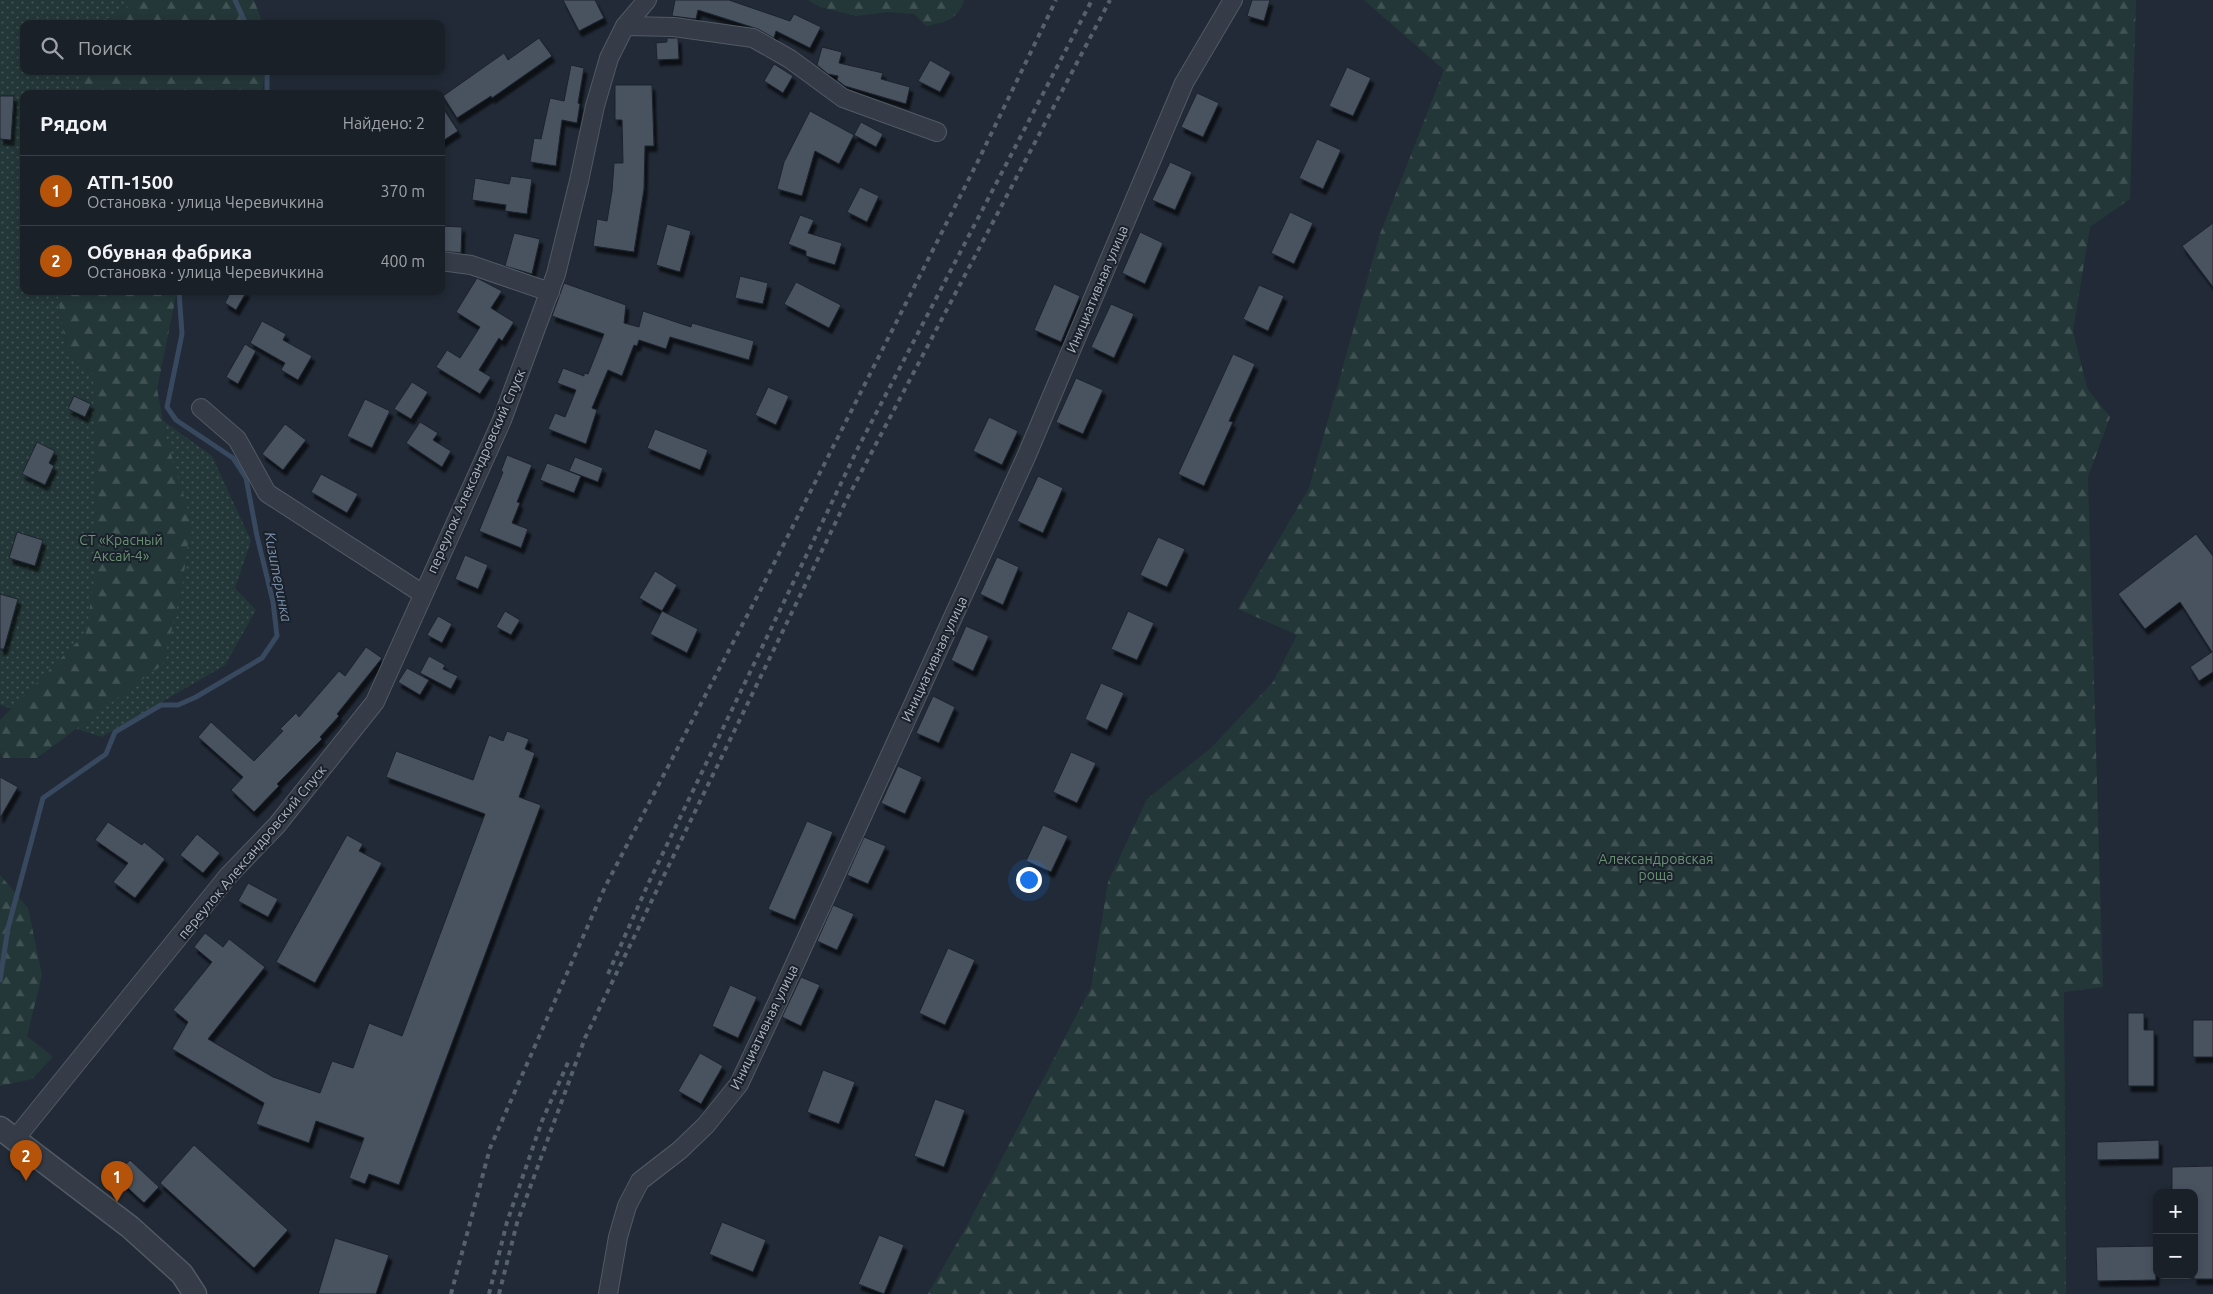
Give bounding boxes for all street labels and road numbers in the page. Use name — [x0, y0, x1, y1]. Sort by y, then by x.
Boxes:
street label: Инициативная улица — [1063, 223, 1131, 355]
street label: переулок Александровский Спуск — [424, 366, 528, 576]
street label: Инициативная улица — [898, 594, 970, 724]
street label: переулок Александровский Спуск — [174, 762, 330, 942]
street label: Инициативная улица — [727, 962, 801, 1092]

